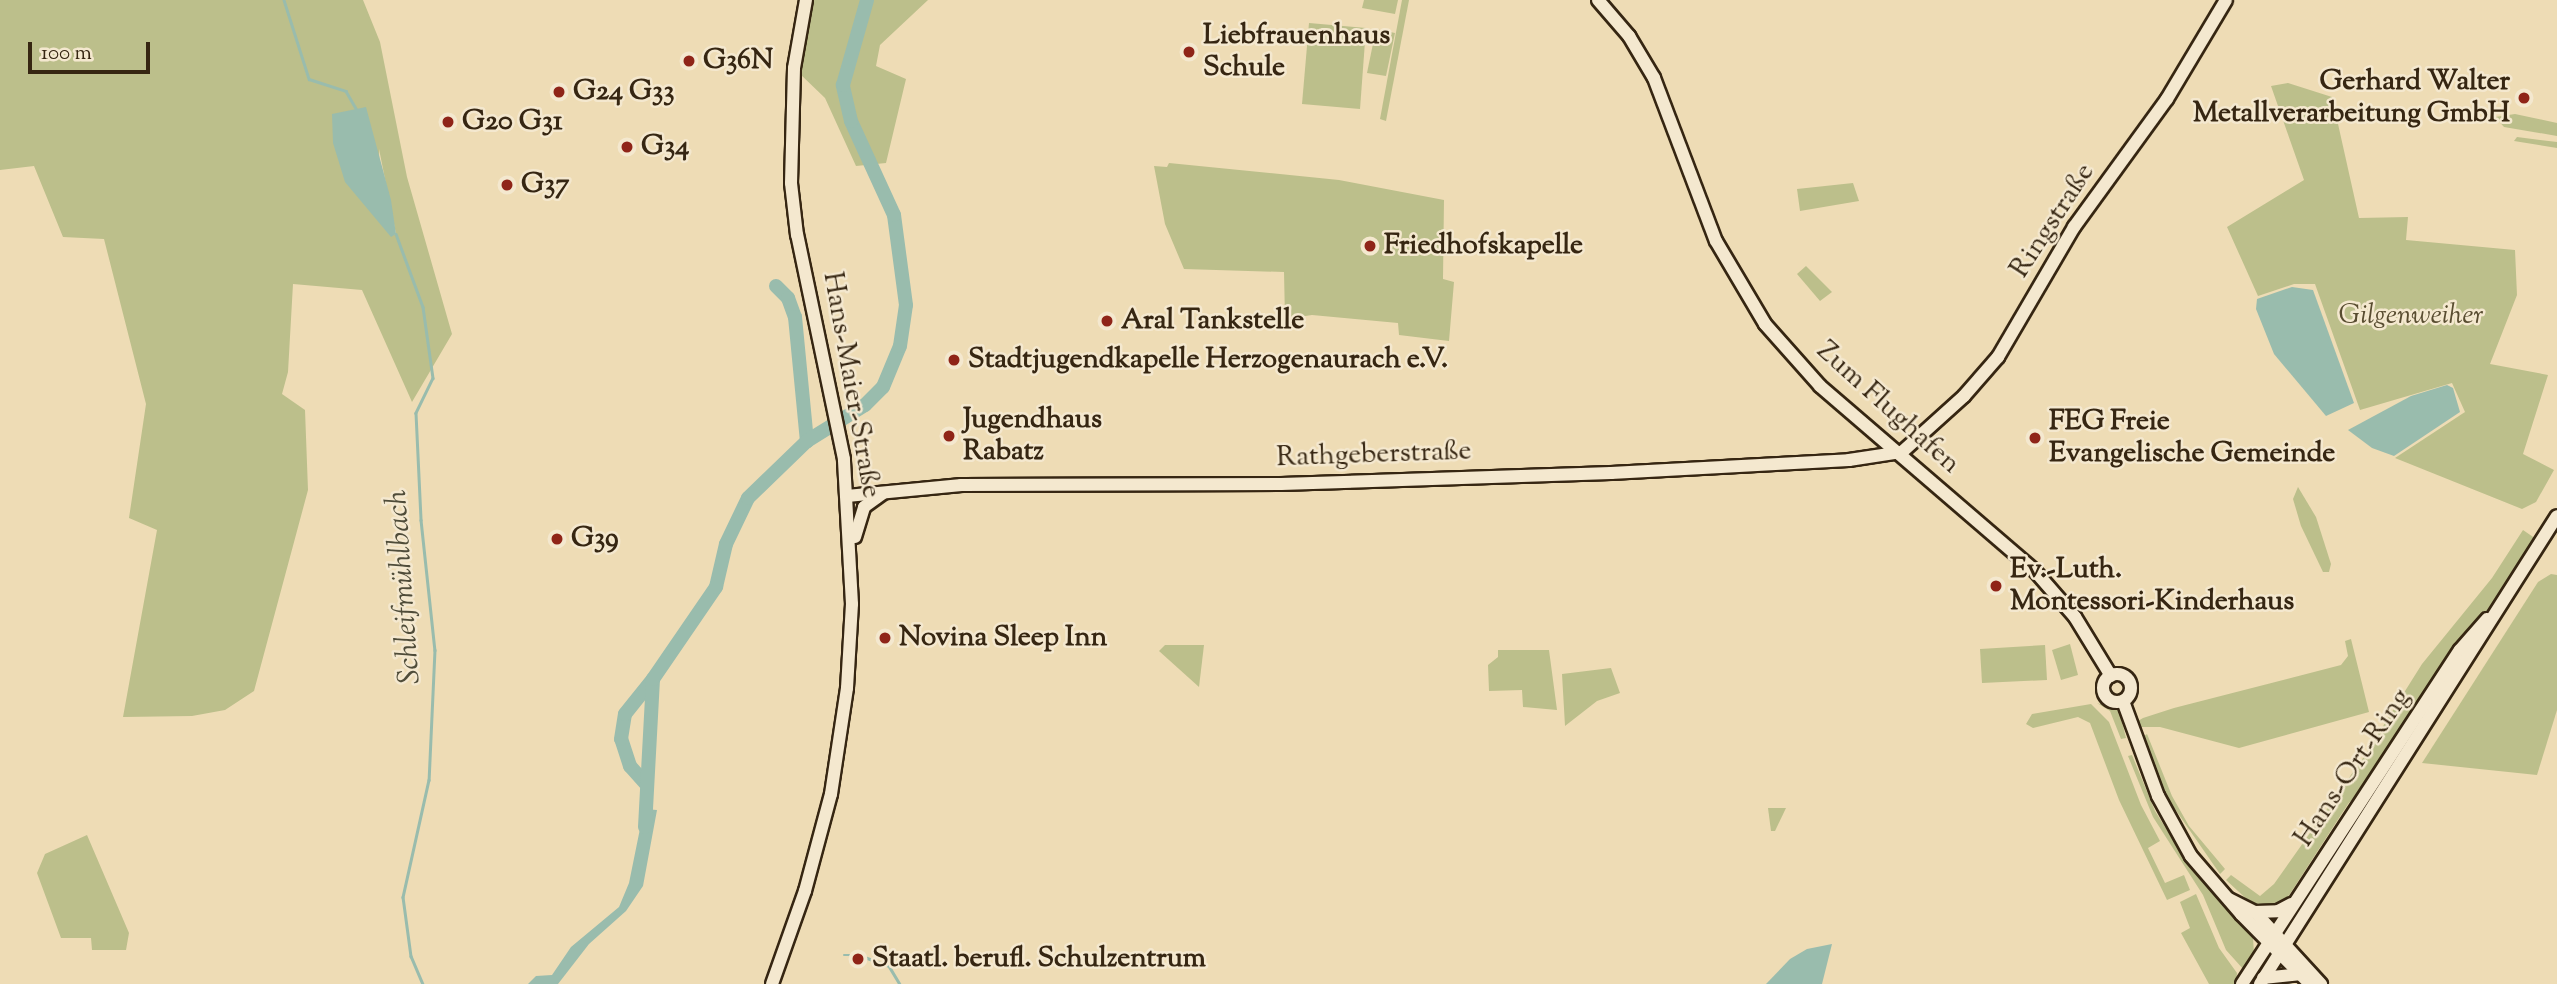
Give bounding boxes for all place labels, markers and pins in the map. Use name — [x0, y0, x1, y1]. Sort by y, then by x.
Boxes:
place label: Liebfrauenhaus Schule — [1203, 19, 1390, 85]
place label: G36N — [703, 44, 773, 78]
marker: Liebfrauenhaus Schule — [1181, 44, 1197, 60]
marker: G36N — [681, 53, 697, 69]
place label: Gerhard Walter Metallverarbeitung GmbH — [2193, 65, 2510, 131]
place label: G24 G33 — [573, 75, 675, 109]
marker: G24 G33 — [551, 84, 567, 100]
marker: Gerhard Walter Metallverarbeitung GmbH — [2516, 90, 2532, 106]
place label: G20 G31 — [462, 105, 563, 139]
marker: G20 G31 — [440, 114, 456, 130]
place label: G34 — [641, 130, 689, 164]
marker: G34 — [619, 139, 635, 155]
place label: G37 — [521, 168, 569, 202]
marker: G37 — [499, 177, 515, 193]
place label: Friedhofskapelle — [1384, 229, 1583, 263]
marker: Friedhofskapelle — [1362, 238, 1378, 254]
place label: Aral Tankstelle — [1121, 304, 1304, 338]
marker: Aral Tankstelle — [1099, 313, 1115, 329]
place label: Stadtjugendkapelle Herzogenaurach e.V. — [968, 343, 1448, 377]
marker: Stadtjugendkapelle Herzogenaurach e.V. — [946, 352, 962, 368]
place label: Jugendhaus Rabatz — [963, 403, 1102, 469]
place label: FEG Freie Evangelische Gemeinde — [2049, 405, 2335, 471]
marker: Jugendhaus Rabatz — [941, 428, 957, 444]
marker: FEG Freie Evangelische Gemeinde — [2027, 430, 2043, 446]
place label: G39 — [571, 522, 619, 556]
marker: G39 — [549, 531, 565, 547]
place label: Ev.-Luth. Montessori-Kinderhaus — [2010, 553, 2294, 619]
marker: Ev.-Luth. Montessori-Kinderhaus — [1988, 578, 2004, 594]
place label: Novina Sleep Inn — [899, 621, 1107, 655]
marker: Novina Sleep Inn — [877, 630, 893, 646]
place label: Staatl. berufl. Schulzentrum — [872, 942, 1206, 976]
marker: Staatl. berufl. Schulzentrum — [850, 951, 866, 967]

